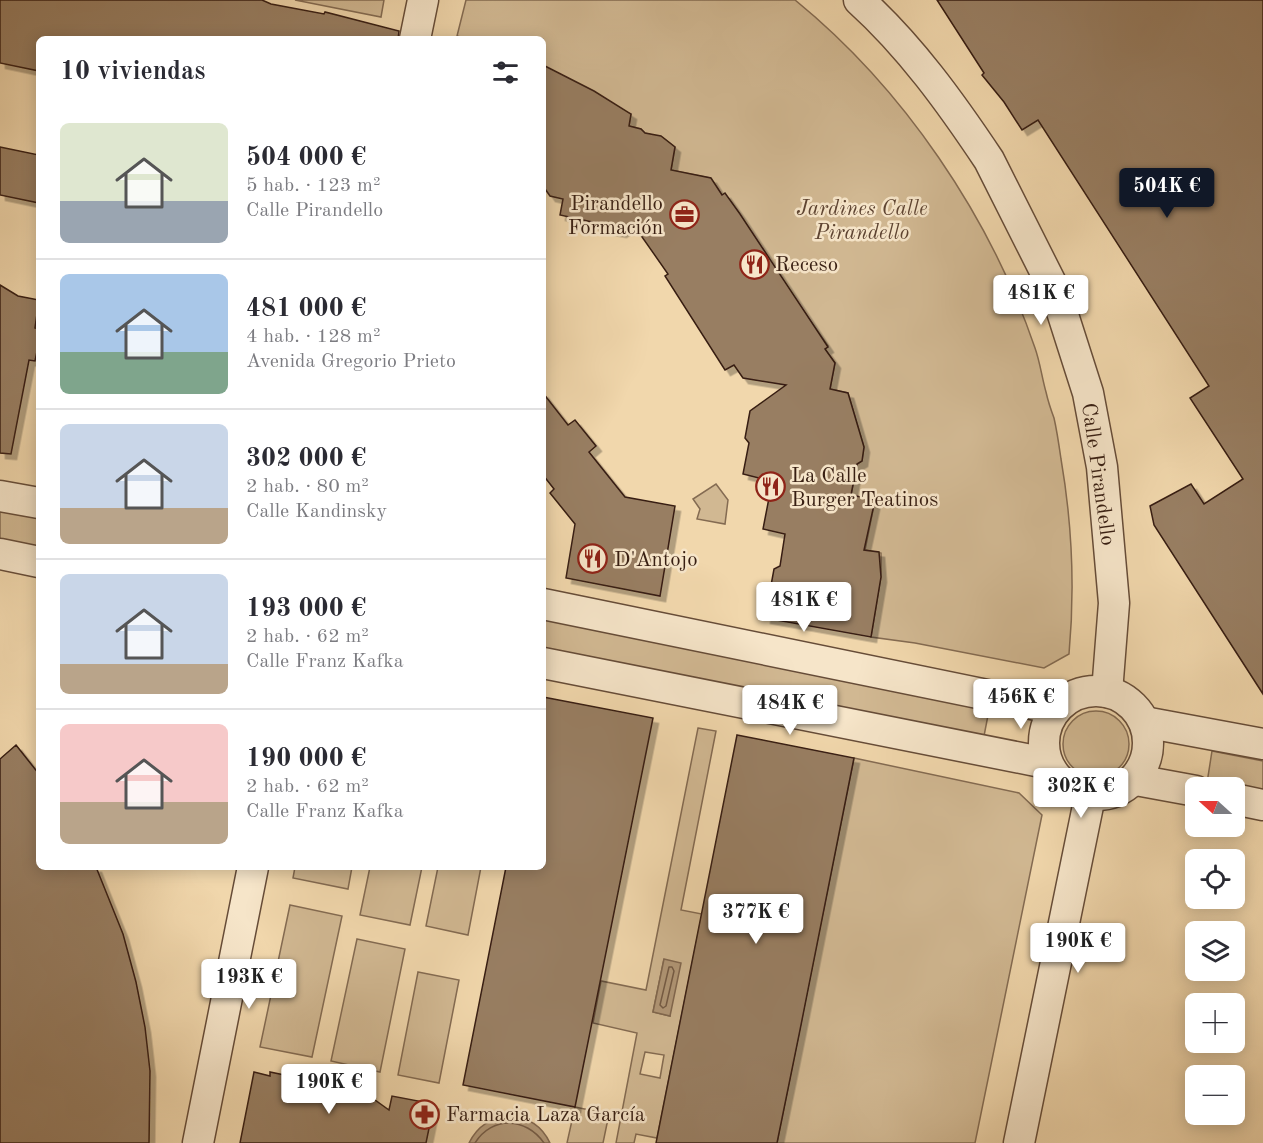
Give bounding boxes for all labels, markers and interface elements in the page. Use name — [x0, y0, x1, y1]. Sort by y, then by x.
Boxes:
icon: filters — [489, 56, 522, 89]
text: 10 viviendas — [60, 59, 206, 85]
text: 504 000 € — [246, 145, 366, 171]
icon: home — [108, 147, 180, 219]
pin: 504K € — [1118, 168, 1216, 219]
text: 5 hab. · 123 m² — [246, 176, 380, 196]
text: 504K € — [1133, 177, 1201, 197]
place label: Pirandello Formación — [568, 194, 663, 239]
office icon: Pirandello Formación — [668, 199, 700, 231]
park label: Jardines Calle Pirandello — [796, 199, 928, 244]
text: Calle Pirandello — [246, 201, 383, 221]
restaurant icon: Receso — [738, 248, 770, 280]
place label: Receso — [775, 255, 838, 276]
pin: 481K € — [992, 275, 1090, 326]
text: 481K € — [1007, 284, 1075, 304]
text: 481 000 € — [246, 296, 366, 322]
icon: home — [108, 298, 180, 370]
text: 4 hab. · 128 m² — [246, 327, 380, 347]
text: Avenida Gregorio Prieto — [246, 352, 456, 372]
street label: Calle Pirandello — [1077, 401, 1118, 547]
text: 302 000 € — [246, 446, 366, 472]
icon: home — [108, 448, 180, 520]
place label: La Calle Burger Teatinos — [791, 466, 938, 511]
restaurant icon: La Calle Burger Teatinos — [754, 471, 786, 503]
text: 2 hab. · 80 m² — [246, 477, 369, 497]
text: Calle Kandinsky — [246, 502, 387, 522]
restaurant icon: D'Antojo — [577, 543, 609, 575]
place label: D'Antojo — [614, 550, 698, 571]
pin: 481K € — [755, 582, 853, 633]
text: 481K € — [770, 591, 838, 611]
text: 193 000 € — [246, 596, 366, 622]
icon: home — [108, 598, 180, 670]
text: 2 hab. · 62 m² — [246, 627, 369, 647]
text: Calle Franz Kafka — [246, 652, 404, 672]
pin: 456K € — [972, 679, 1070, 730]
pin: 484K € — [741, 685, 839, 736]
text: 456K € — [987, 688, 1055, 708]
text: 484K € — [756, 694, 824, 714]
text: 190 000 € — [246, 746, 366, 772]
icon: home — [108, 748, 180, 820]
pin: 302K € — [1032, 768, 1130, 819]
text: 2 hab. · 62 m² — [246, 777, 369, 797]
text: 302K € — [1047, 777, 1115, 797]
north arrow — [1185, 777, 1245, 837]
map controls — [1185, 777, 1245, 1125]
text: Calle Franz Kafka — [246, 802, 404, 822]
button: locate — [1185, 849, 1245, 909]
pin: 377K € — [707, 894, 805, 945]
text: 377K € — [722, 903, 790, 923]
button: layers — [1185, 921, 1245, 981]
pin: 190K € — [1029, 923, 1127, 974]
text: 190K € — [1044, 932, 1112, 952]
pin: 193K € — [200, 959, 298, 1010]
text: 193K € — [215, 968, 283, 988]
button: + — [1185, 993, 1245, 1053]
pin: 190K € — [280, 1064, 378, 1115]
button: − — [1185, 1065, 1245, 1125]
text: 190K € — [295, 1073, 363, 1093]
pharmacy icon: Farmacia Laza García — [409, 1098, 441, 1130]
place label: Farmacia Laza García — [446, 1105, 645, 1126]

